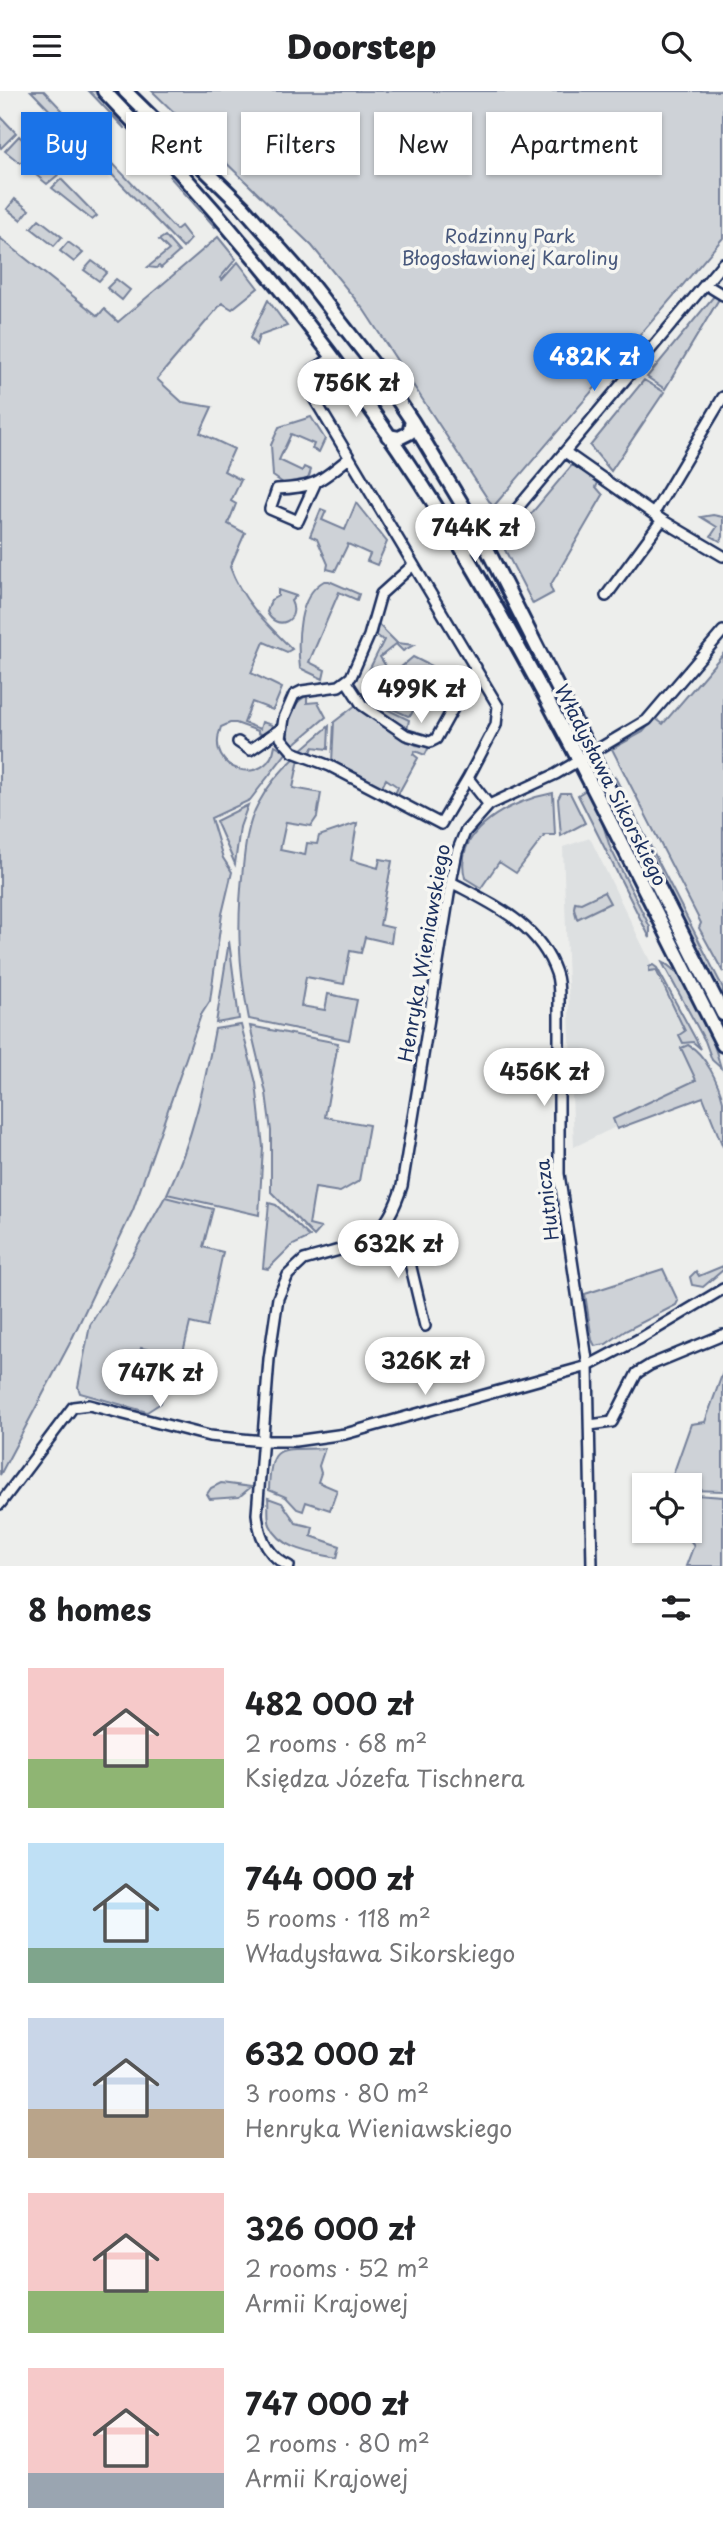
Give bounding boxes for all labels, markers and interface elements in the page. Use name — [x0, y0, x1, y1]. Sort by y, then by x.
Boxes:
text: Doorstep — [287, 22, 436, 70]
icon: menu — [28, 27, 66, 65]
icon: search — [657, 27, 695, 65]
chip: Buy — [21, 112, 112, 175]
chip: Rent — [126, 112, 227, 175]
chip: Filters — [241, 112, 360, 175]
chip: New — [374, 112, 472, 175]
chip: Apartment — [486, 112, 662, 175]
park label: Rodzinny Park Błogosławionej Karoliny — [401, 221, 619, 271]
pin: 482K zł — [529, 334, 659, 393]
text: 482K zł — [549, 338, 639, 373]
pin: 756K zł — [291, 359, 421, 419]
text: 756K zł — [313, 364, 399, 399]
pin: 744K zł — [410, 505, 540, 564]
text: 744K zł — [431, 509, 519, 544]
pin: 499K zł — [356, 665, 486, 725]
text: 499K zł — [377, 670, 465, 705]
street label: Władysława Sikorskiego — [549, 679, 675, 890]
street label: Henryka Wieniawskiego — [390, 842, 456, 1064]
pin: 456K zł — [479, 1049, 609, 1108]
text: 456K zł — [500, 1053, 588, 1088]
street label: Hutnicza — [527, 1158, 565, 1242]
pin: 632K zł — [333, 1221, 463, 1280]
text: 632K zł — [354, 1225, 442, 1260]
pin: 326K zł — [360, 1337, 490, 1397]
text: 326K zł — [381, 1342, 469, 1377]
pin: 747K zł — [95, 1349, 225, 1409]
text: 747K zł — [118, 1354, 202, 1389]
map controls — [632, 1473, 702, 1543]
button: locate — [632, 1473, 702, 1543]
text: 8 homes — [28, 1586, 151, 1631]
icon: filters — [657, 1589, 695, 1627]
text: 482 000 zł — [245, 1680, 413, 1725]
icon: home — [84, 1696, 168, 1780]
text: 2 rooms · 68 m² — [245, 1725, 427, 1760]
text: Księdza Józefa Tischnera — [245, 1760, 525, 1795]
text: 744 000 zł — [245, 1855, 412, 1900]
icon: home — [84, 1871, 168, 1955]
text: 5 rooms · 118 m² — [245, 1900, 431, 1935]
text: Władysława Sikorskiego — [245, 1935, 515, 1970]
text: 632 000 zł — [245, 2030, 414, 2075]
icon: home — [84, 2046, 168, 2130]
text: 3 rooms · 80 m² — [245, 2075, 429, 2110]
text: Henryka Wieniawskiego — [245, 2110, 512, 2145]
text: 326 000 zł — [245, 2205, 414, 2250]
icon: home — [84, 2221, 168, 2305]
text: 2 rooms · 52 m² — [245, 2250, 429, 2285]
text: Armii Krajowej — [245, 2285, 408, 2320]
text: 747 000 zł — [245, 2380, 407, 2425]
icon: home — [84, 2396, 168, 2480]
text: 2 rooms · 80 m² — [245, 2425, 430, 2460]
text: Armii Krajowej — [245, 2460, 408, 2495]

